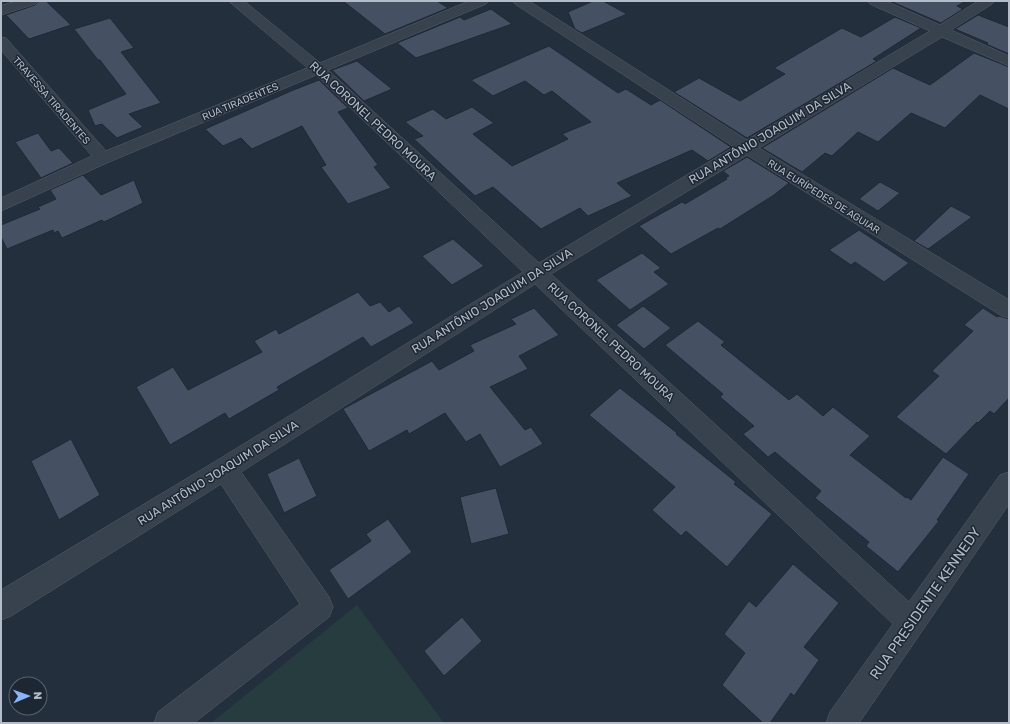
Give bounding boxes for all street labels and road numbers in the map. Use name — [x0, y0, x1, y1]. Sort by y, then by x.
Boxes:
street label: TRAVESSA TIRADENTES — [10, 55, 92, 147]
street label: RUA CORONEL PEDRO MOURA — [307, 59, 439, 183]
street label: RUA ANTÔNIO JOAQUIM DA SILVA — [686, 79, 854, 187]
street label: RUA TIRADENTES — [200, 80, 280, 123]
street label: RUA EURÍPEDES DE AGUIAR — [765, 157, 882, 237]
street label: RUA ANTÔNIO JOAQUIM DA SILVA — [409, 246, 575, 356]
street label: RUA CORONEL PEDRO MOURA — [545, 280, 677, 404]
street label: RUA ANTÔNIO JOAQUIM DA SILVA — [135, 418, 301, 528]
street label: RUA PRESIDENTE KENNEDY — [866, 524, 984, 682]

